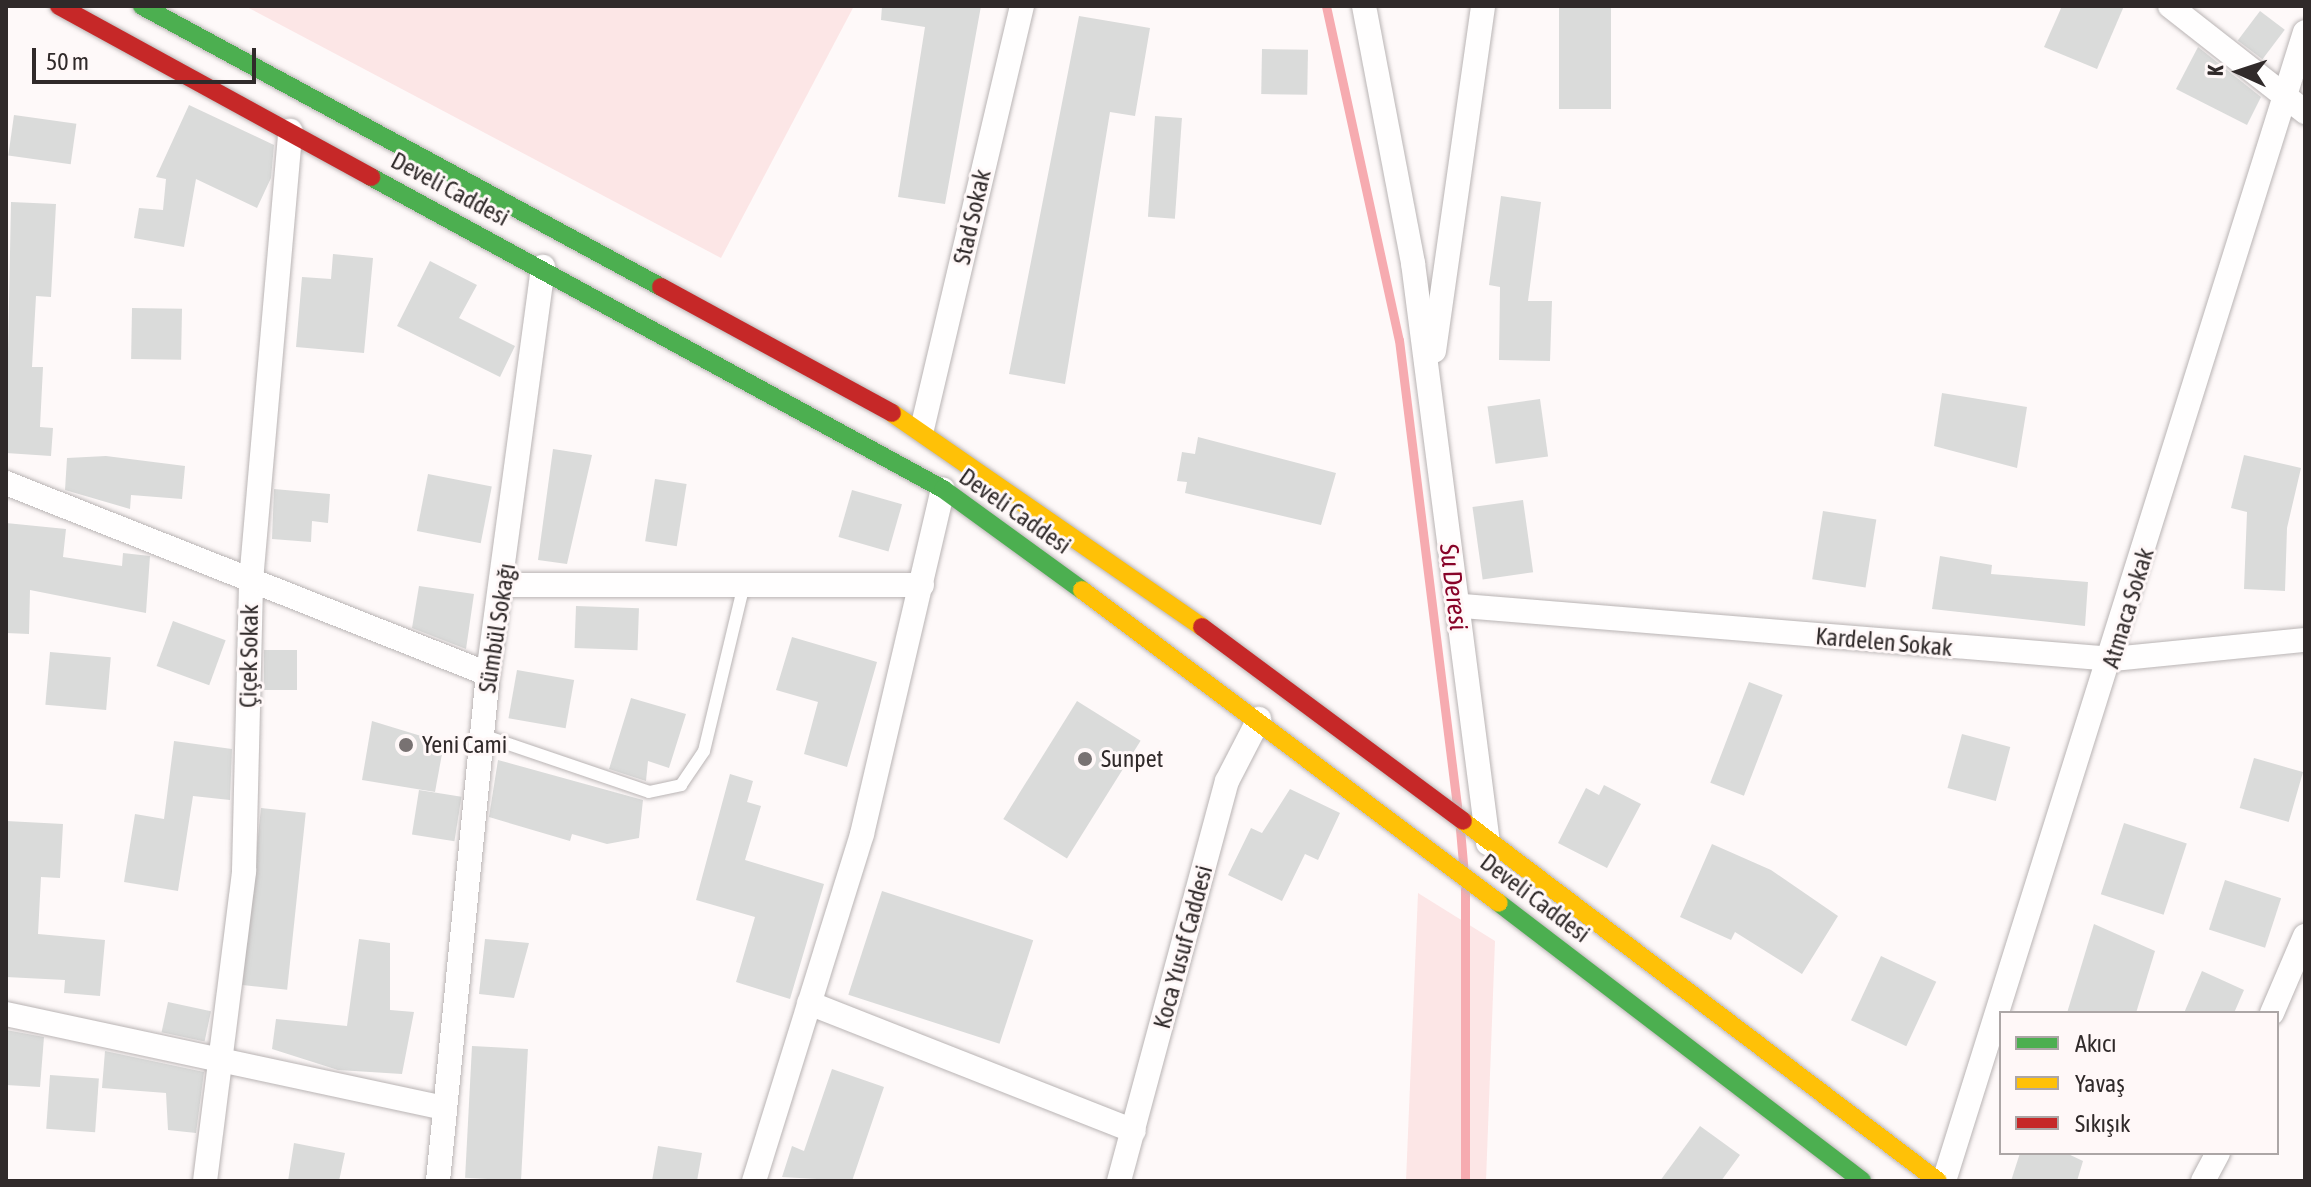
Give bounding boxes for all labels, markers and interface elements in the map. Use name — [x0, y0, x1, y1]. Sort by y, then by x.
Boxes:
scale bar — [36, 32, 260, 82]
north arrow — [2199, 32, 2279, 112]
text: 50 m — [46, 48, 89, 75]
text: K — [2202, 65, 2228, 77]
street label: Develi Caddesi — [386, 146, 514, 232]
street label: Stad Sokak — [947, 167, 997, 267]
street label: Develi Caddesi — [954, 462, 1076, 560]
water label: Su Deresi — [1432, 542, 1474, 632]
street label: Atmaca Sokak — [2096, 544, 2160, 672]
street label: Sümbül Sokağı — [473, 561, 521, 695]
street label: Çiçek Sokak — [234, 604, 264, 708]
street label: Kardelen Sokak — [1814, 622, 1954, 662]
place label: Yeni Cami — [422, 731, 507, 759]
marker: Yeni Cami — [397, 736, 415, 754]
place label: Sunpet — [1101, 745, 1163, 773]
marker: Sunpet — [1076, 750, 1094, 768]
street label: Develi Caddesi — [1475, 848, 1595, 948]
street label: Koca Yusuf Caddesi — [1147, 862, 1219, 1032]
legend — [1999, 1011, 2279, 1155]
text: Akıcı — [2075, 1030, 2117, 1057]
text: Yavaş — [2075, 1070, 2125, 1097]
text: Sıkışık — [2075, 1110, 2131, 1137]

